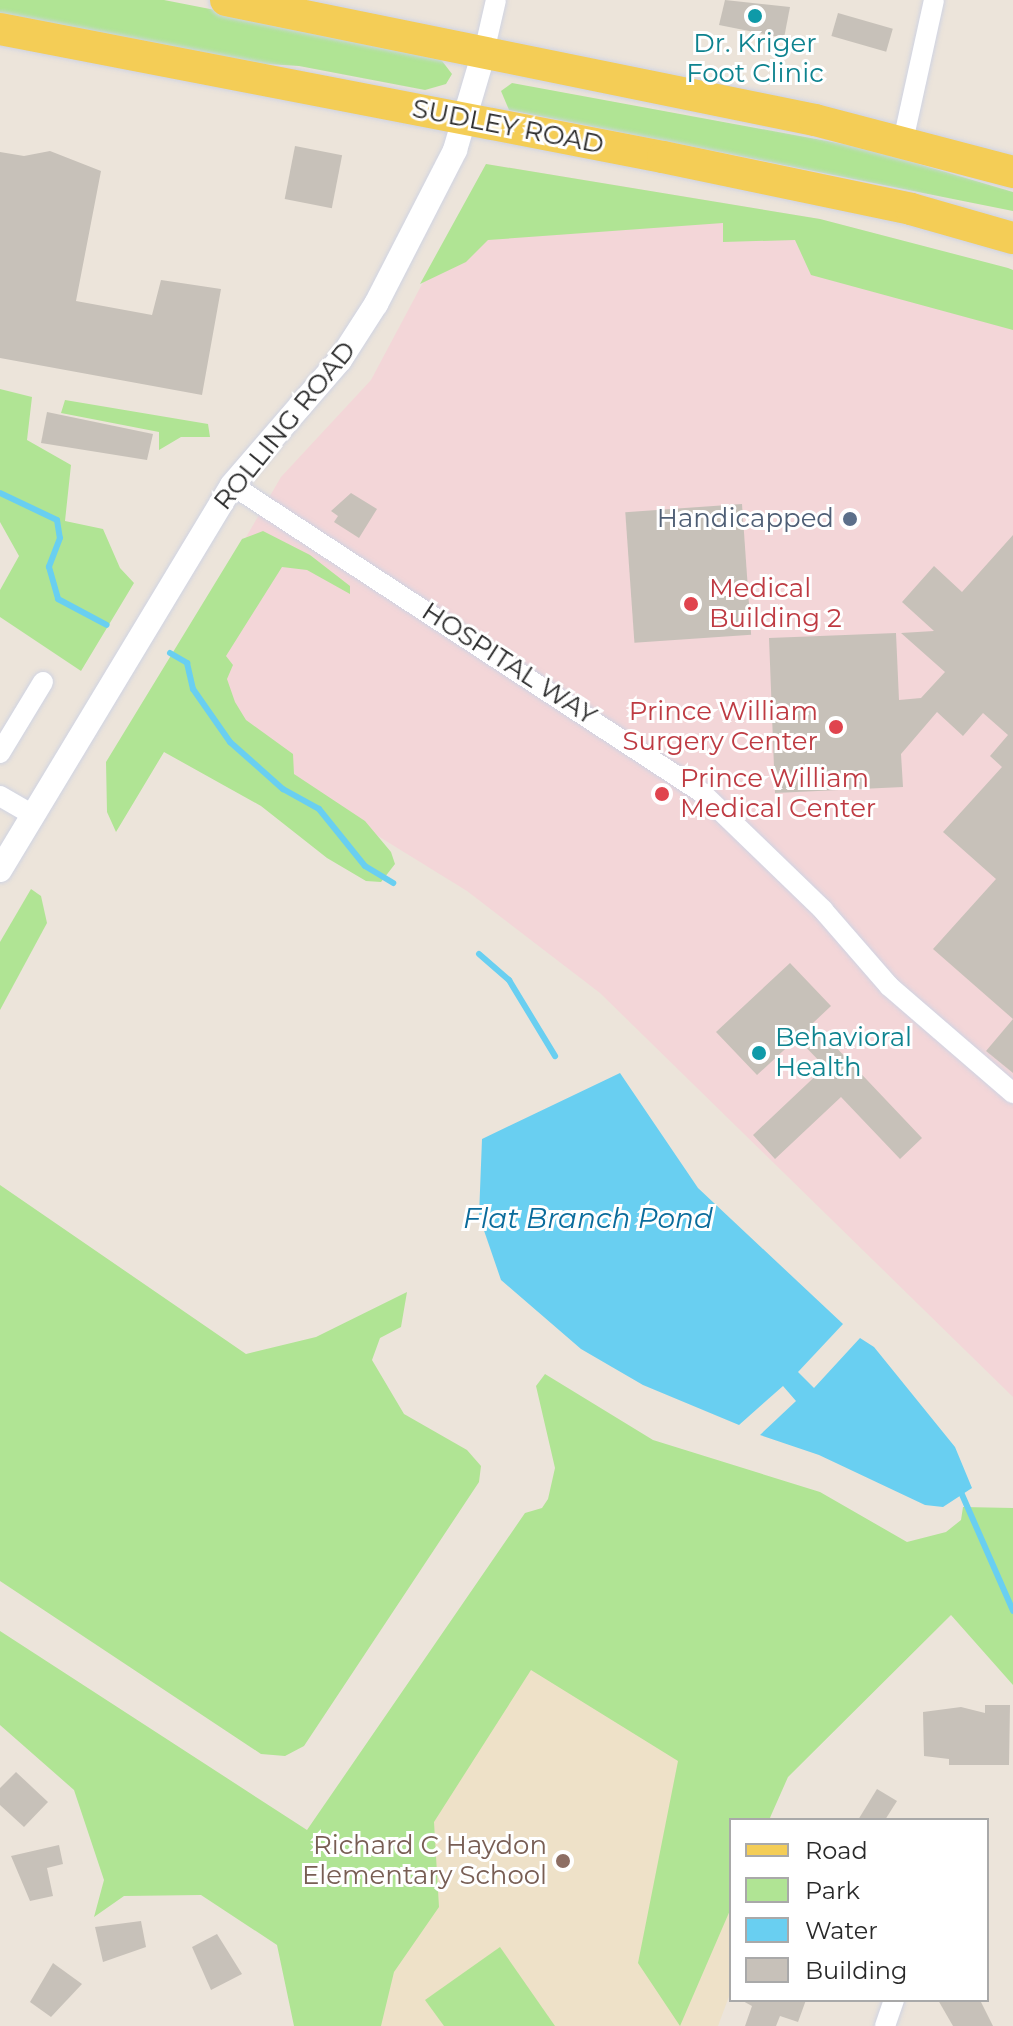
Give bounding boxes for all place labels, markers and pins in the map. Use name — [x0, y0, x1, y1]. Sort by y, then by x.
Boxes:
marker: Dr. Kriger Foot Clinic — [746, 7, 764, 25]
place label: Dr. Kriger Foot Clinic — [686, 28, 824, 90]
place label: Handicapped — [657, 503, 834, 535]
marker: Handicapped — [841, 510, 859, 528]
place label: Medical Building 2 — [709, 573, 842, 634]
marker: Medical Building 2 — [680, 593, 702, 615]
place label: Prince William Surgery Center — [622, 696, 818, 758]
marker: Prince William Surgery Center — [825, 716, 847, 738]
place label: Prince William Medical Center — [680, 763, 876, 824]
marker: Prince William Medical Center — [651, 783, 673, 805]
place label: Behavioral Health — [775, 1022, 912, 1084]
marker: Behavioral Health — [750, 1044, 768, 1062]
place label: Richard C Haydon Elementary School — [302, 1830, 547, 1892]
marker: Richard C Haydon Elementary School — [554, 1852, 572, 1870]

